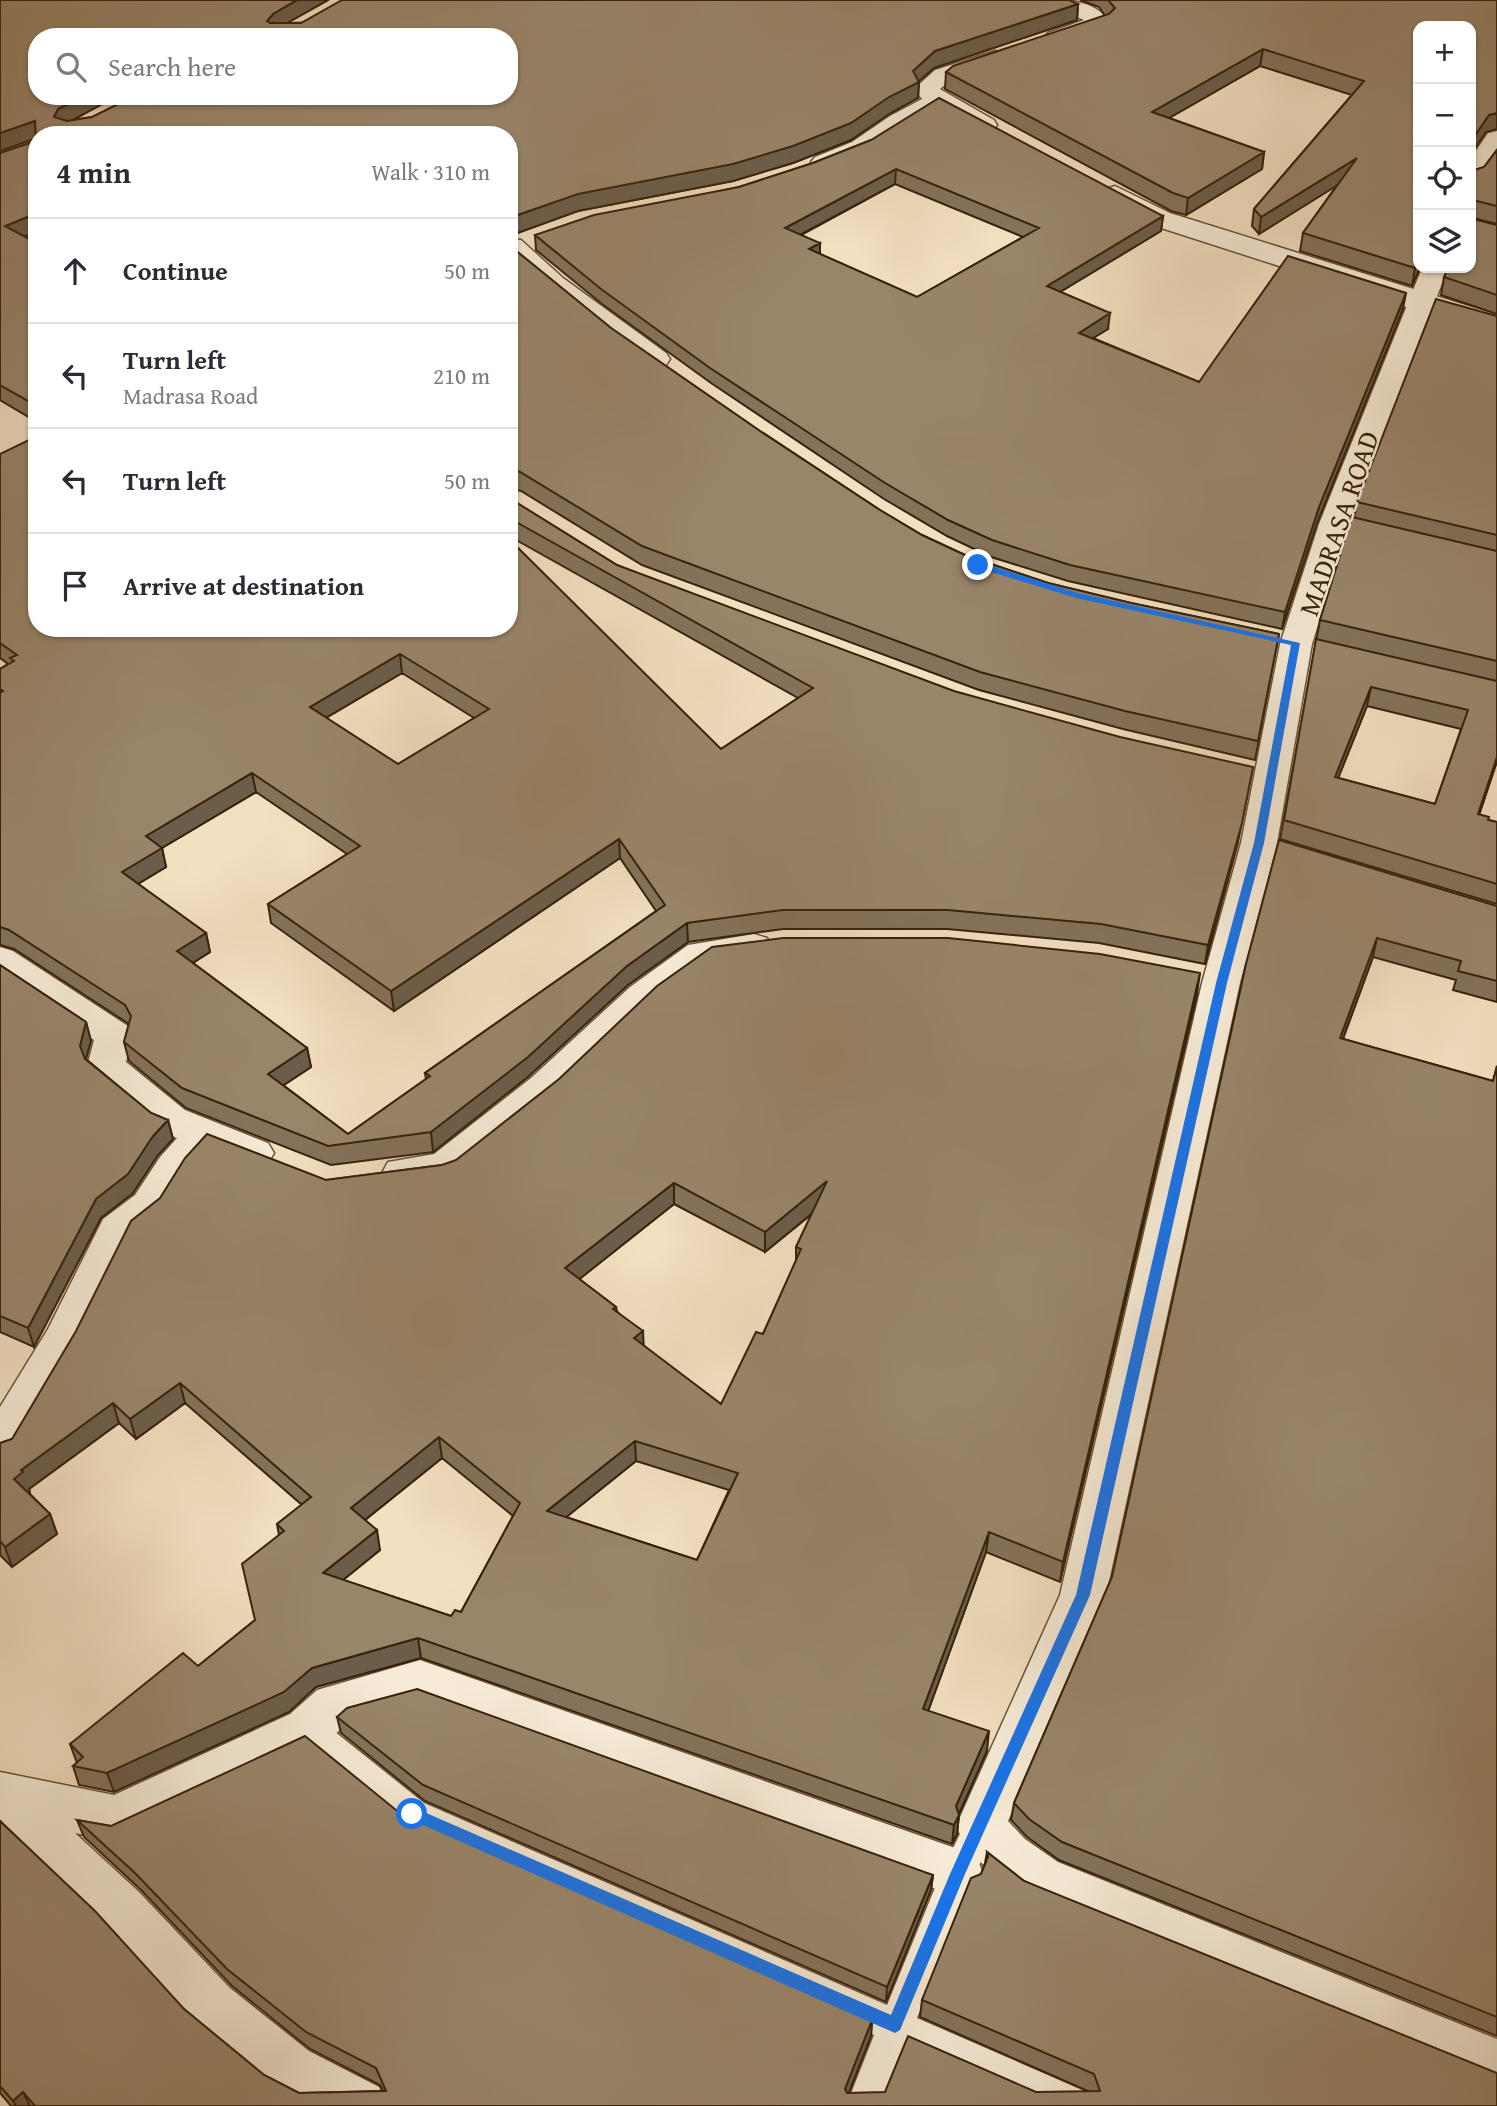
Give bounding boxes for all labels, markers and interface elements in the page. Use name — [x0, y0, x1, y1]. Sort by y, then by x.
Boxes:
map controls — [1413, 21, 1476, 273]
button: + — [1413, 21, 1476, 84]
search box — [28, 28, 518, 105]
text: Search here — [108, 47, 236, 86]
icon: search — [52, 48, 90, 86]
button: − — [1413, 84, 1476, 147]
button: locate — [1413, 147, 1476, 210]
text: 4 min — [56, 150, 131, 194]
text: Walk · 310 m — [371, 155, 490, 188]
button: layers — [1413, 210, 1476, 273]
text: Continue — [123, 251, 228, 290]
icon: ahead — [56, 252, 94, 290]
text: 50 m — [444, 254, 490, 287]
text: Turn left — [123, 340, 226, 379]
icon: left — [56, 357, 94, 395]
text: 210 m — [433, 359, 490, 392]
text: Madrasa Road — [123, 379, 258, 412]
street label: MADRASA ROAD — [1287, 425, 1389, 621]
text: Turn left — [123, 461, 226, 500]
icon: left — [56, 462, 94, 500]
text: 50 m — [444, 464, 490, 497]
route end — [962, 549, 993, 580]
text: Arrive at destination — [123, 566, 364, 605]
icon: arrive — [56, 567, 94, 605]
route start — [396, 1798, 427, 1829]

